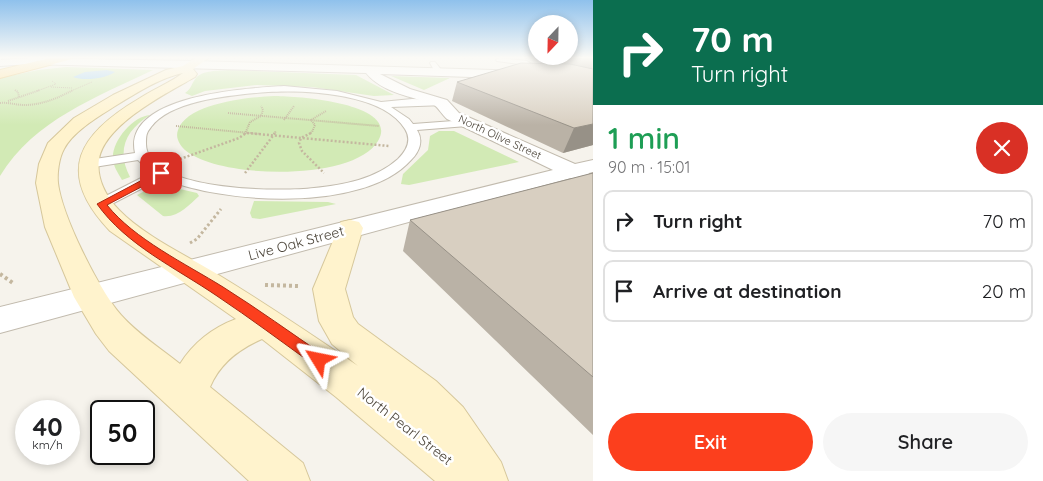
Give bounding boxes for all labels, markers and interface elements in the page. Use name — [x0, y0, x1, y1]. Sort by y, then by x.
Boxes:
north arrow — [528, 15, 578, 65]
map controls — [528, 15, 578, 65]
text: 70 m — [691, 17, 774, 61]
icon: right — [608, 20, 673, 85]
text: Turn right — [691, 60, 788, 88]
street label: North Olive Street — [456, 112, 544, 163]
text: 1 min — [608, 119, 680, 157]
button: close — [976, 122, 1028, 174]
pin — [140, 152, 182, 194]
text: 90 m · 15:01 — [608, 157, 690, 177]
icon: arrive — [147, 159, 175, 187]
icon: right — [610, 207, 638, 235]
text: Turn right — [653, 209, 742, 233]
text: 70 m — [982, 209, 1026, 233]
street label: Live Oak Street — [246, 222, 346, 264]
icon: arrive — [610, 277, 638, 305]
text: Arrive at destination — [653, 279, 842, 303]
text: 20 m — [982, 279, 1026, 303]
position arrow — [292, 333, 344, 385]
street label: North Pearl Street — [354, 383, 456, 469]
speed limit sign: 50 — [90, 400, 155, 465]
text: 40 — [32, 411, 63, 442]
button: Exit — [608, 413, 813, 471]
button: Share — [823, 413, 1028, 471]
text: km/h — [32, 437, 63, 452]

